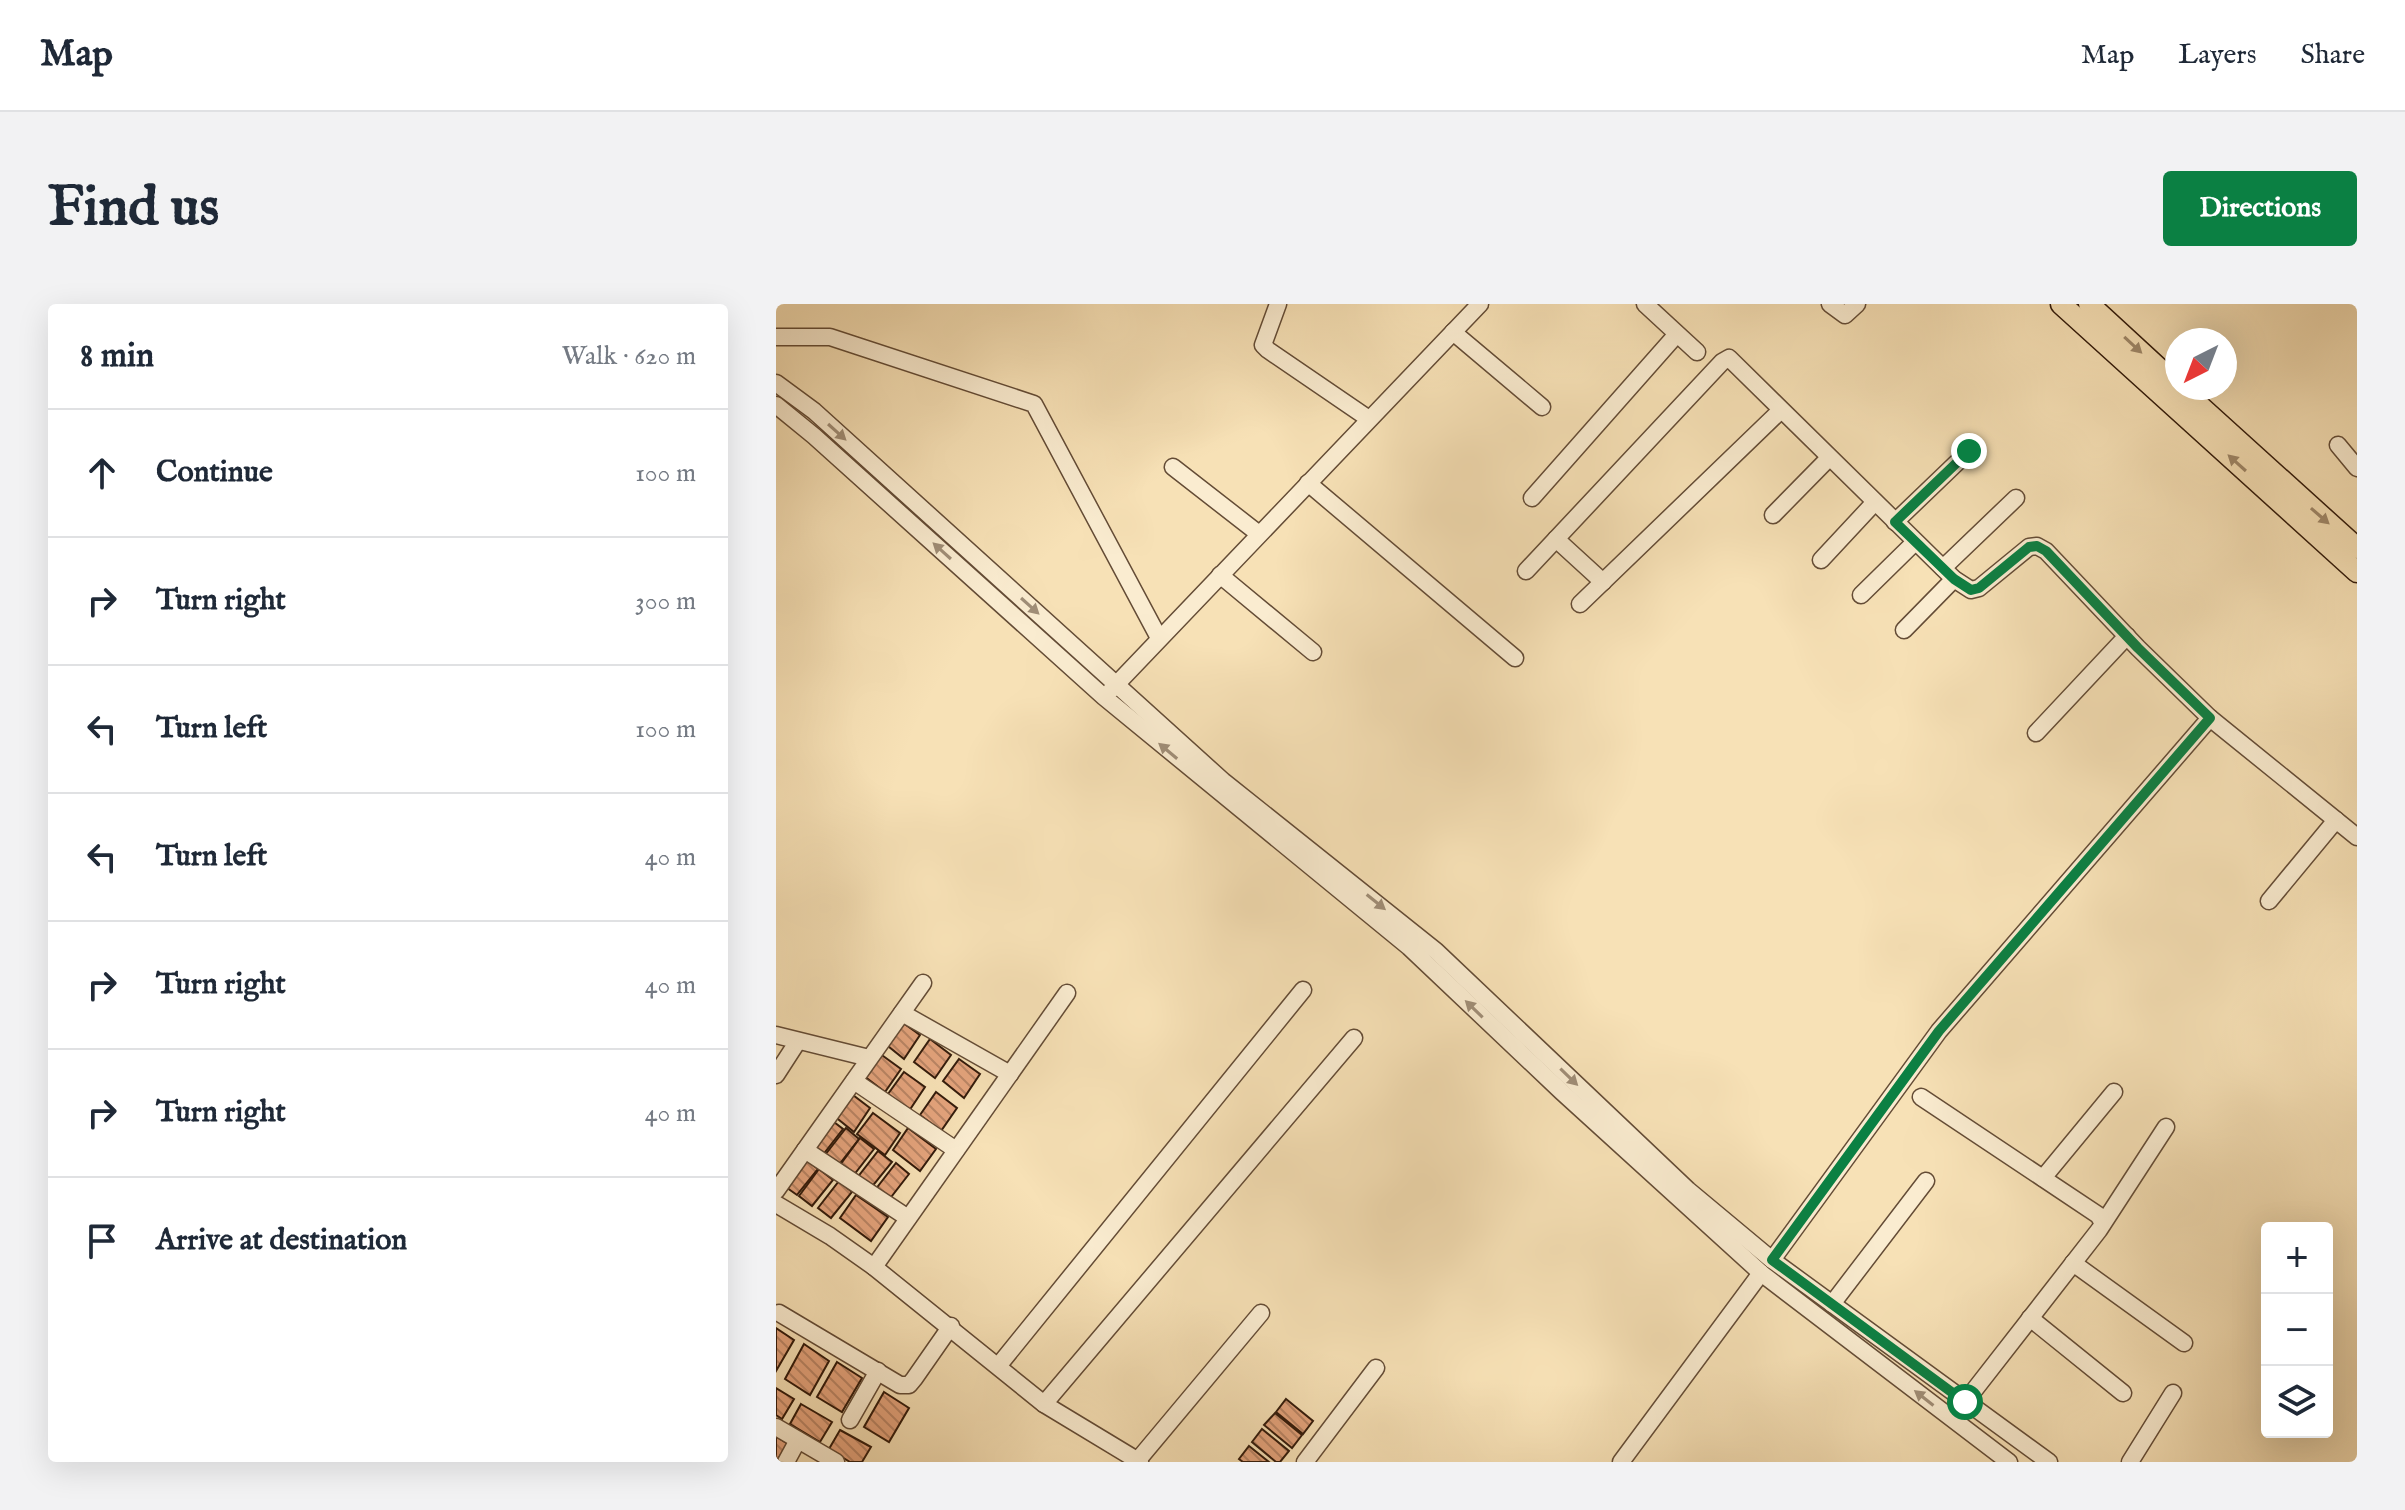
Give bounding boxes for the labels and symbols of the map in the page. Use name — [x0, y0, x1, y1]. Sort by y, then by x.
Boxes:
north arrow — [2165, 328, 2237, 400]
one-way arrow — [2123, 335, 2142, 353]
one-way arrow — [827, 422, 846, 440]
route end — [1951, 433, 1987, 469]
one-way arrow — [2227, 455, 2246, 473]
one-way arrow — [2310, 507, 2330, 524]
one-way arrow — [932, 543, 952, 560]
one-way arrow — [1020, 597, 1039, 615]
one-way arrow — [1158, 743, 1178, 760]
one-way arrow — [1366, 893, 1386, 910]
one-way arrow — [1465, 1000, 1484, 1018]
one-way arrow — [1559, 1067, 1578, 1085]
route start — [1947, 1384, 1983, 1420]
one-way arrow — [1914, 1391, 1934, 1407]

